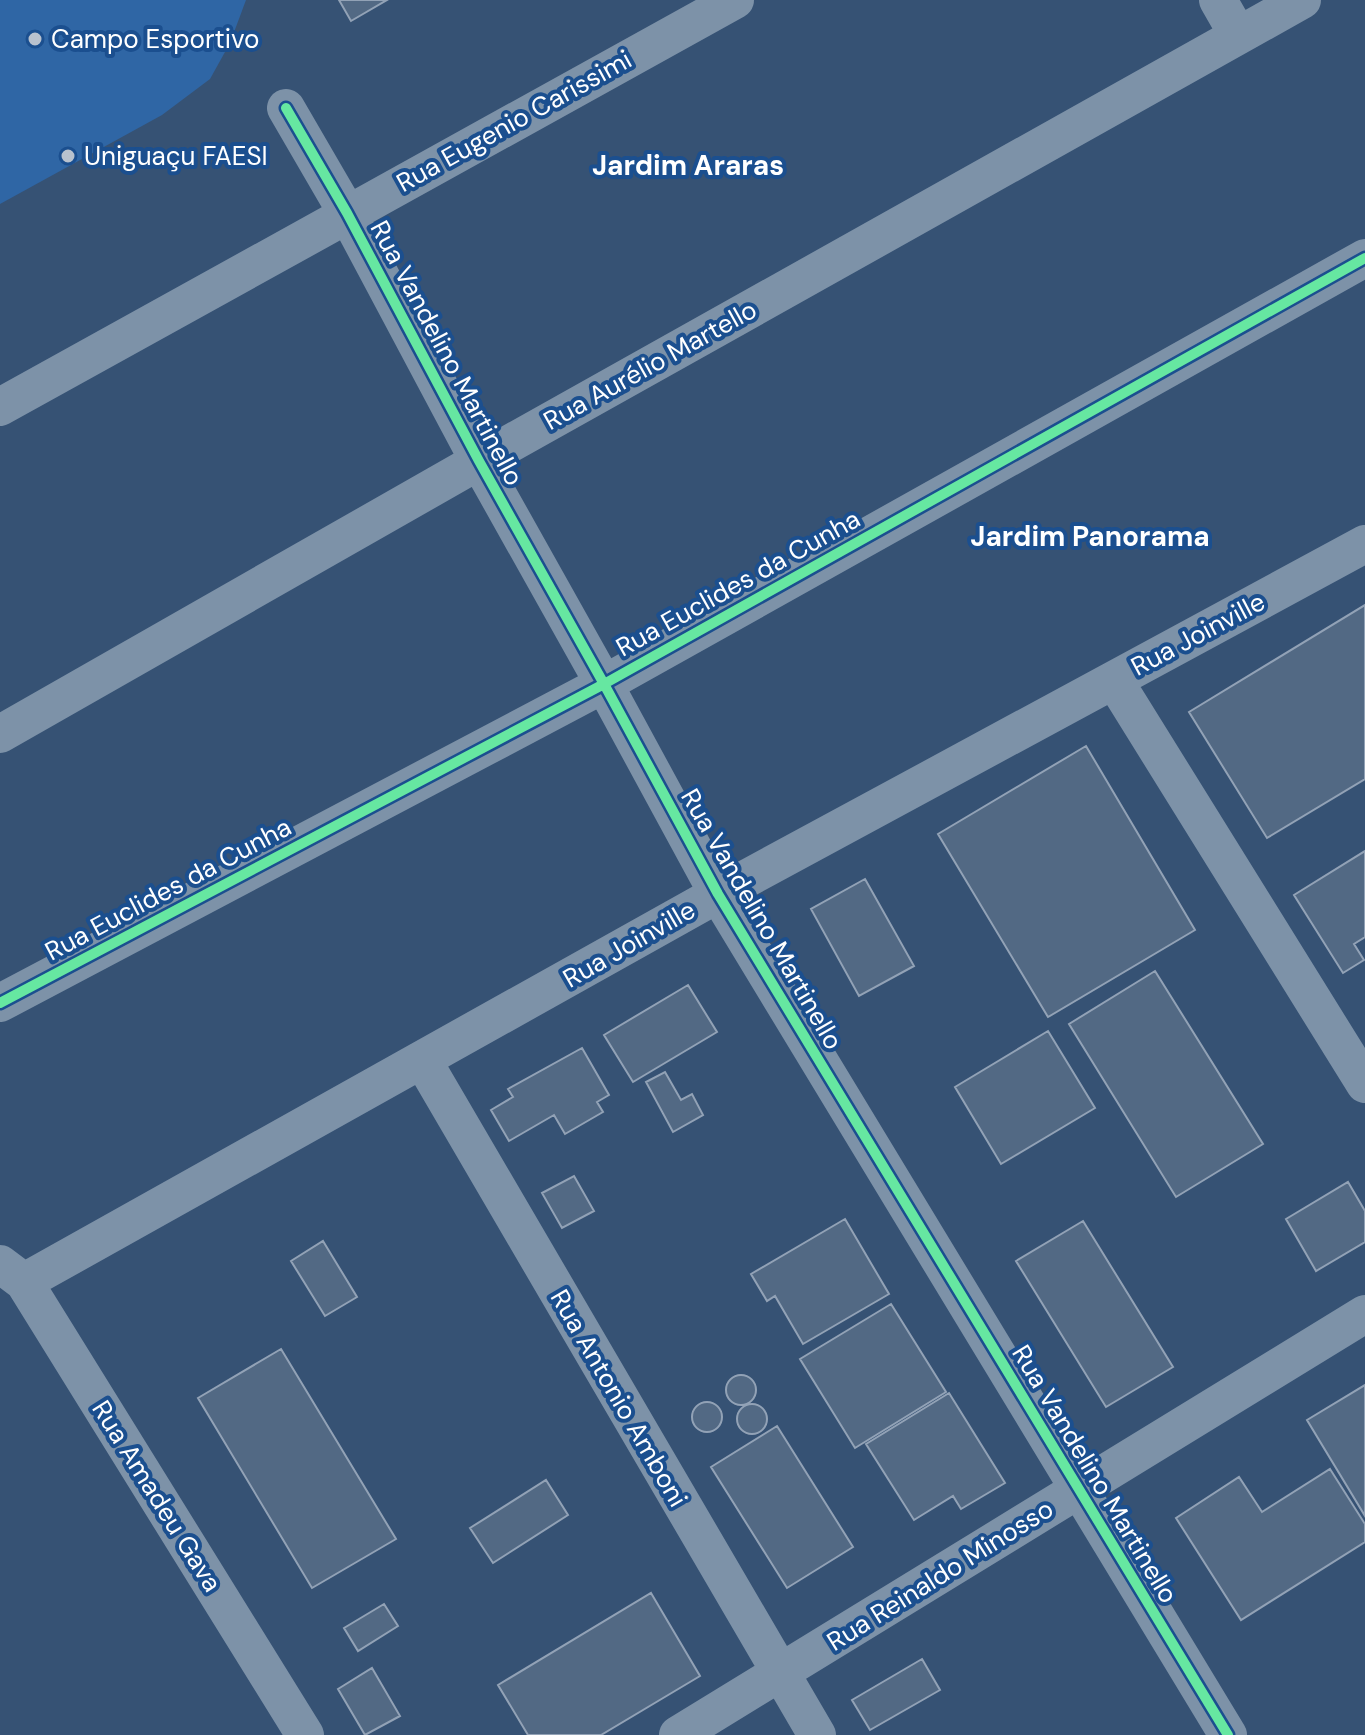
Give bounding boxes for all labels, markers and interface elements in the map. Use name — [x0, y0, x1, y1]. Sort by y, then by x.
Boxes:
place label: Campo Esportivo — [51, 22, 260, 56]
marker: Campo Esportivo — [26, 30, 44, 48]
street label: Rua Eugenio Carissimi — [390, 42, 638, 200]
place label: Uniguaçu FAESI — [84, 139, 268, 173]
marker: Uniguaçu FAESI — [59, 147, 77, 165]
district label: Jardim Araras — [592, 147, 784, 184]
street label: Rua Vandelino Martinello — [363, 215, 531, 491]
street label: Rua Aurélio Martello — [537, 292, 763, 438]
street label: Rua Euclides da Cunha — [610, 502, 866, 664]
district label: Jardim Panorama — [970, 518, 1210, 555]
street label: Rua Joinville — [1125, 584, 1271, 684]
street label: Rua Vandelino Martinello — [673, 783, 851, 1055]
street label: Rua Euclides da Cunha — [39, 810, 297, 968]
street label: Rua Joinville — [557, 893, 701, 995]
street label: Rua Antonio Amboni — [543, 1283, 695, 1513]
street label: Rua Vandelino Martinello — [1004, 1339, 1186, 1609]
street label: Rua Amadeu Gava — [84, 1394, 230, 1598]
street label: Rua Reinaldo Minosso — [821, 1492, 1059, 1658]

